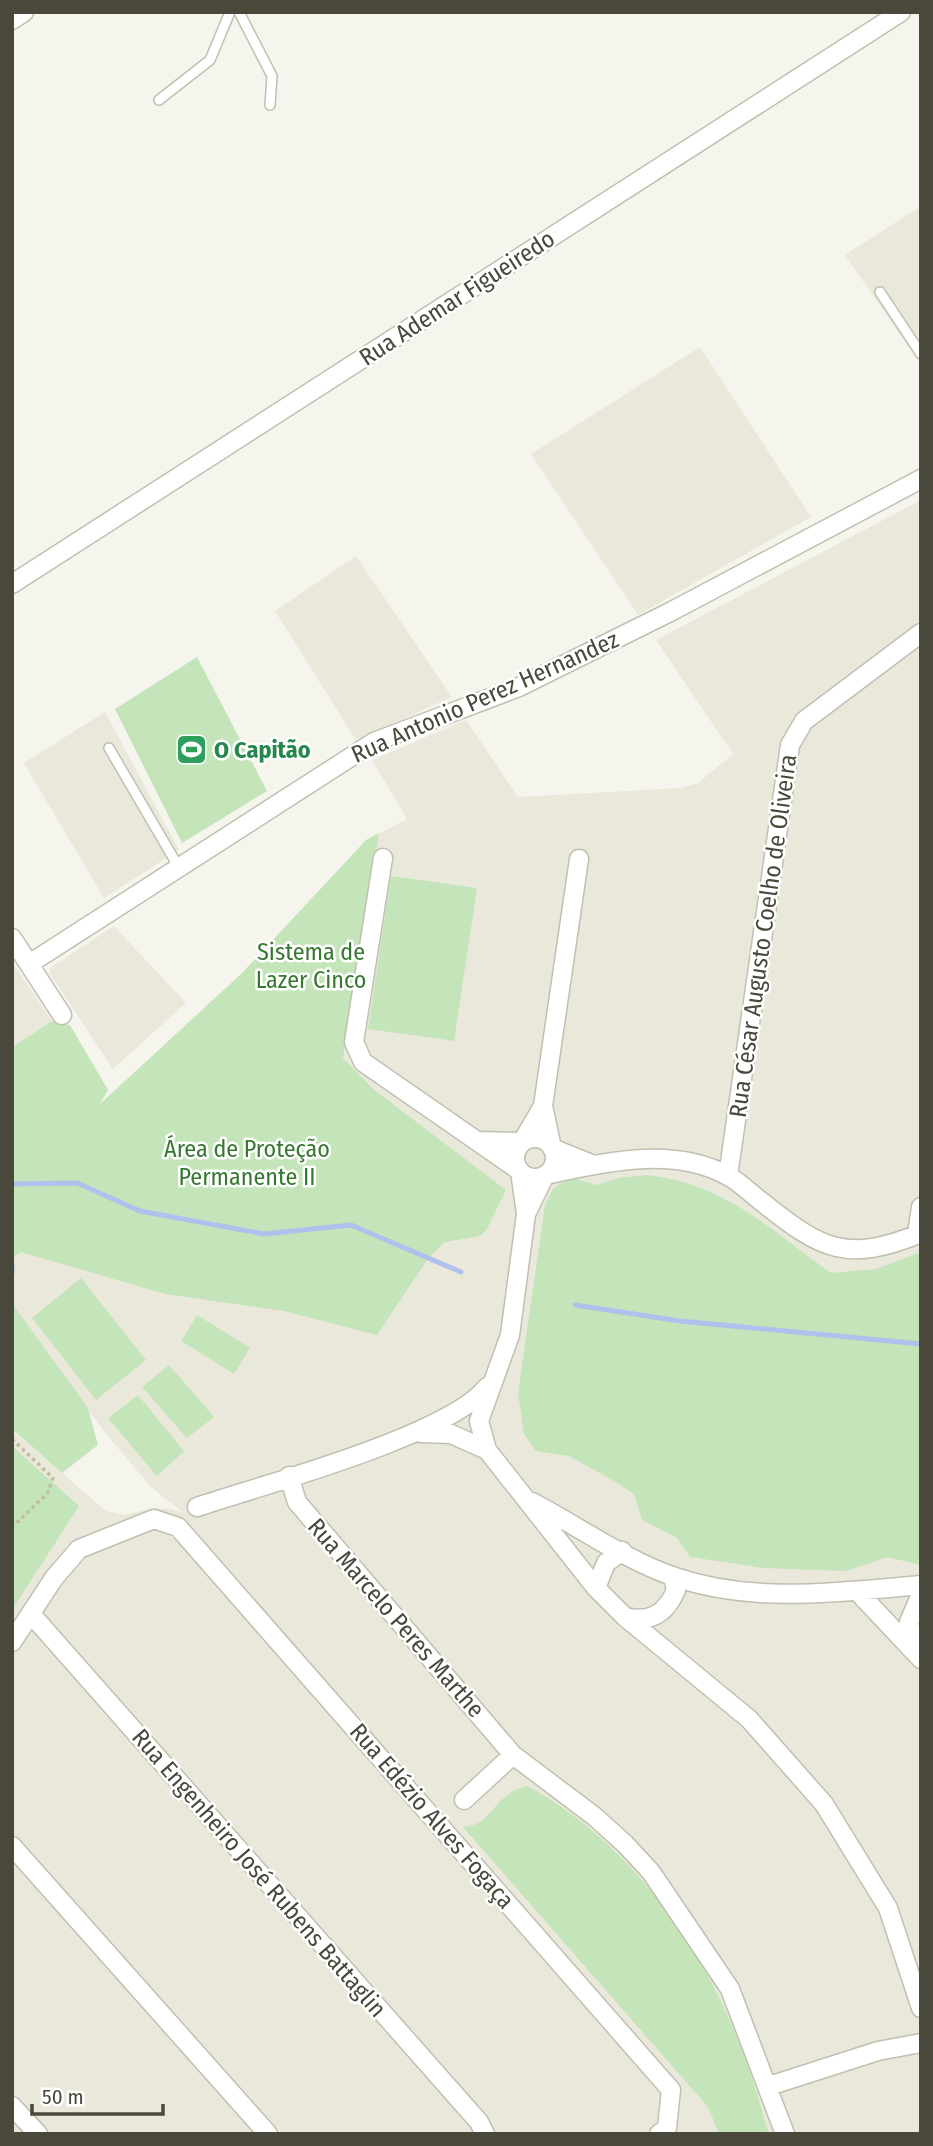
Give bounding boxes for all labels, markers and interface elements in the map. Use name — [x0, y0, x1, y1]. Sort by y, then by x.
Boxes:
street label: Rua Ademar Figueiredo — [354, 224, 560, 372]
street label: Rua Antonio Perez Hernandez — [347, 625, 623, 769]
sports icon: O Capitão — [174, 733, 208, 767]
place label: O Capitão — [214, 736, 311, 764]
street label: Rua César Augusto Coelho de Oliveira — [724, 753, 802, 1119]
park label: Sistema de Lazer Cinco — [256, 938, 366, 994]
park label: Área de Proteção Permanente II — [164, 1134, 330, 1191]
street label: Rua Marcelo Peres Marthe — [302, 1513, 490, 1723]
street label: Rua Edézio Alves Fogaça — [344, 1718, 520, 1914]
street label: Rua Engenheiro José Rubens Battaglin — [126, 1723, 392, 2023]
scale bar — [32, 2072, 163, 2116]
text: 50 m — [42, 2084, 84, 2110]

